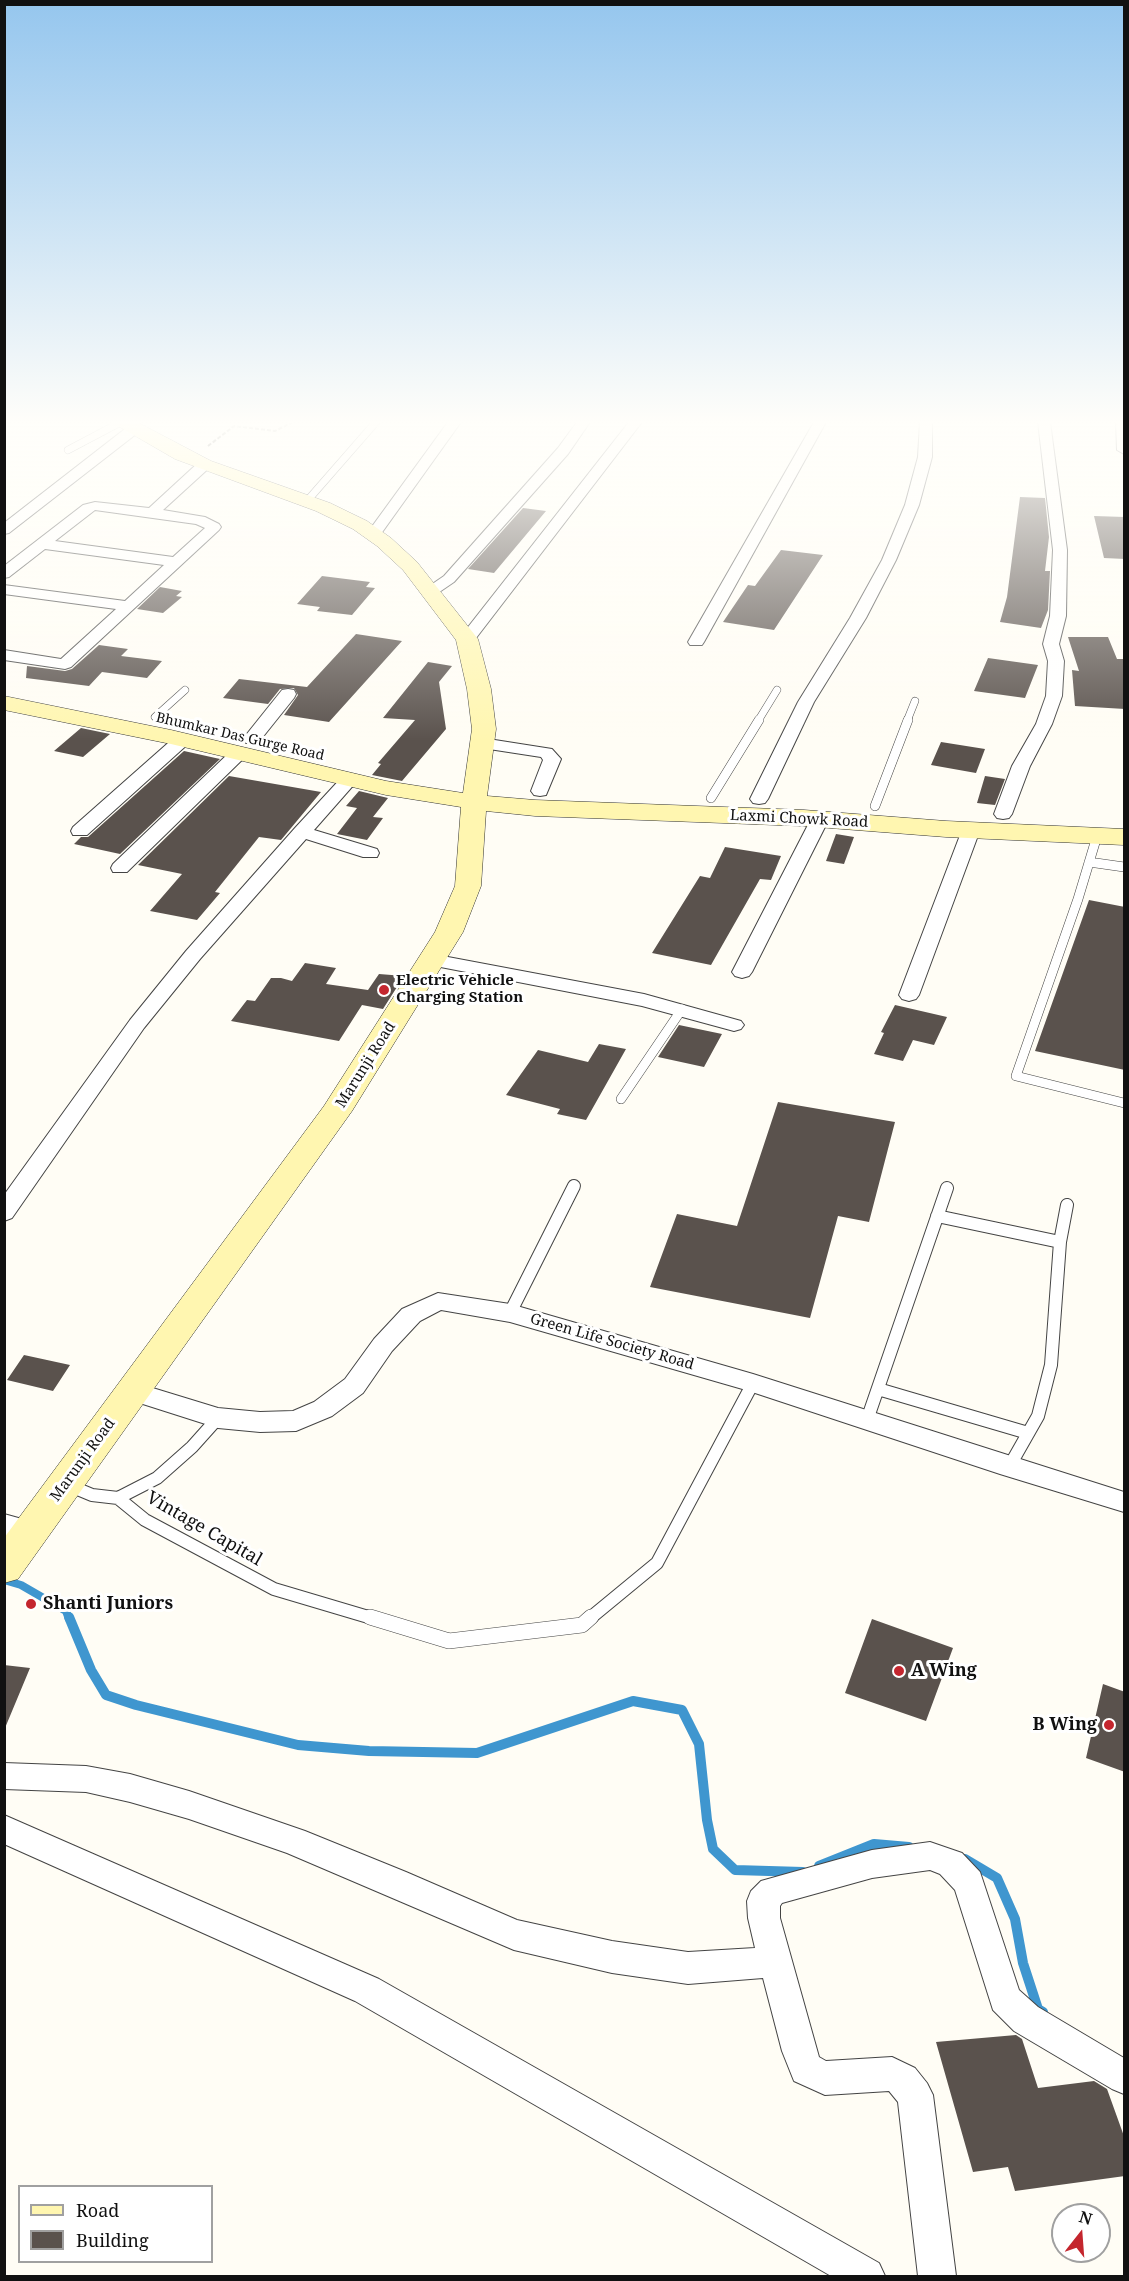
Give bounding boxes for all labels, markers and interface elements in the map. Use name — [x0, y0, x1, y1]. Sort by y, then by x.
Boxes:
street label: Bhumkar Das Gurge Road — [154, 709, 326, 765]
street label: Laxmi Chowk Road — [729, 806, 869, 832]
place label: Electric Vehicle Charging Station — [396, 972, 523, 1007]
marker: Electric Vehicle Charging Station — [377, 983, 391, 997]
street label: Marunji Road — [332, 1019, 400, 1111]
street label: Green Life Society Road — [528, 1310, 696, 1374]
street label: Marunji Road — [47, 1415, 119, 1505]
street label: Vintage Capital — [142, 1487, 266, 1571]
place label: Shanti Juniors — [43, 1593, 173, 1615]
marker: Shanti Juniors — [24, 1597, 38, 1611]
place label: A Wing — [911, 1660, 977, 1682]
marker: A Wing — [892, 1664, 906, 1678]
place label: B Wing — [1033, 1714, 1097, 1736]
marker: B Wing — [1102, 1718, 1116, 1732]
legend — [18, 2185, 213, 2263]
text: Road — [76, 2198, 119, 2222]
north arrow — [1051, 2203, 1111, 2263]
text: N — [1076, 2205, 1095, 2230]
text: Building — [76, 2228, 149, 2252]

